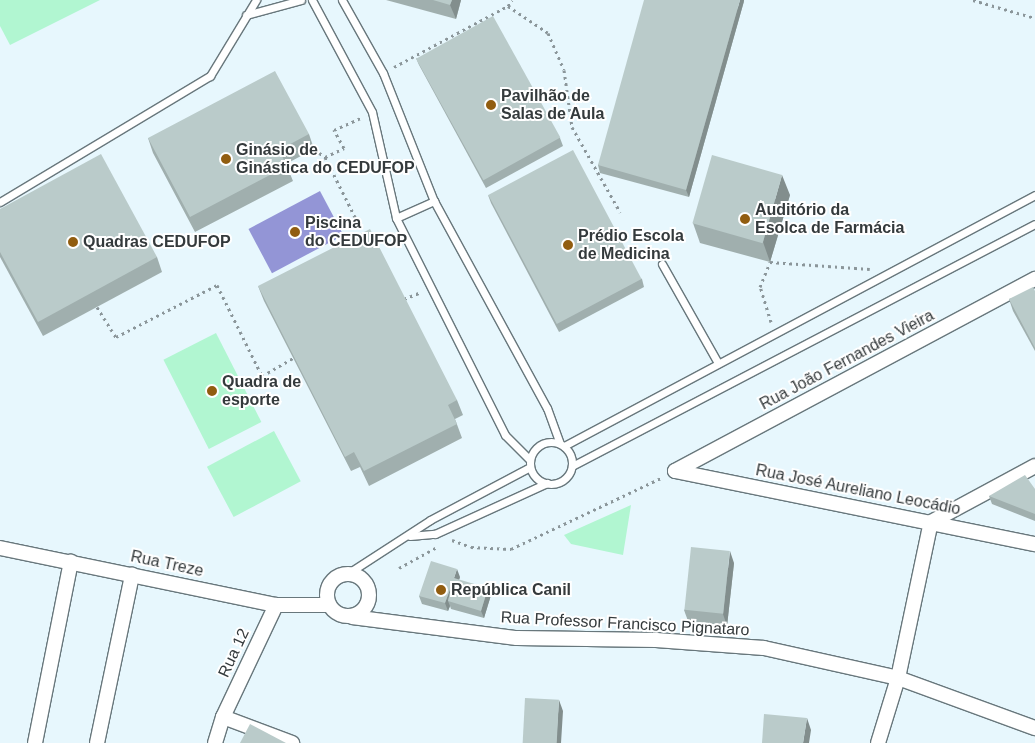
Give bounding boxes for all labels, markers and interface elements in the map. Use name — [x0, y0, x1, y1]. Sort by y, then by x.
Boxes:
place label: Pavilhão de Salas de Aula — [501, 86, 605, 124]
marker: Pavilhão de Salas de Aula — [485, 99, 497, 111]
place label: Ginásio de Ginástica do CEDUFOP — [236, 140, 415, 178]
marker: Ginásio de Ginástica do CEDUFOP — [220, 153, 232, 165]
place label: Auditório da Esolca de Farmácia — [755, 200, 904, 238]
place label: Piscina do CEDUFOP — [305, 213, 407, 251]
marker: Auditório da Esolca de Farmácia — [739, 213, 751, 225]
marker: Piscina do CEDUFOP — [289, 226, 301, 238]
place label: Prédio Escola de Medicina — [578, 226, 684, 264]
place label: Quadras CEDUFOP — [83, 232, 231, 252]
marker: Quadras CEDUFOP — [67, 236, 79, 248]
marker: Prédio Escola de Medicina — [562, 239, 574, 251]
street label: Rua João Fernandes Vieira — [757, 306, 937, 414]
place label: Quadra de esporte — [222, 372, 301, 410]
marker: Quadra de esporte — [206, 385, 218, 397]
street label: Rua José Aureliano Leocádio — [754, 461, 962, 519]
street label: Rua Treze — [129, 547, 205, 581]
place label: República Canil — [451, 580, 571, 600]
marker: República Canil — [435, 584, 447, 596]
street label: Rua Professor Francisco Pignataro — [500, 608, 750, 640]
street label: Rua 12 — [214, 626, 254, 680]

